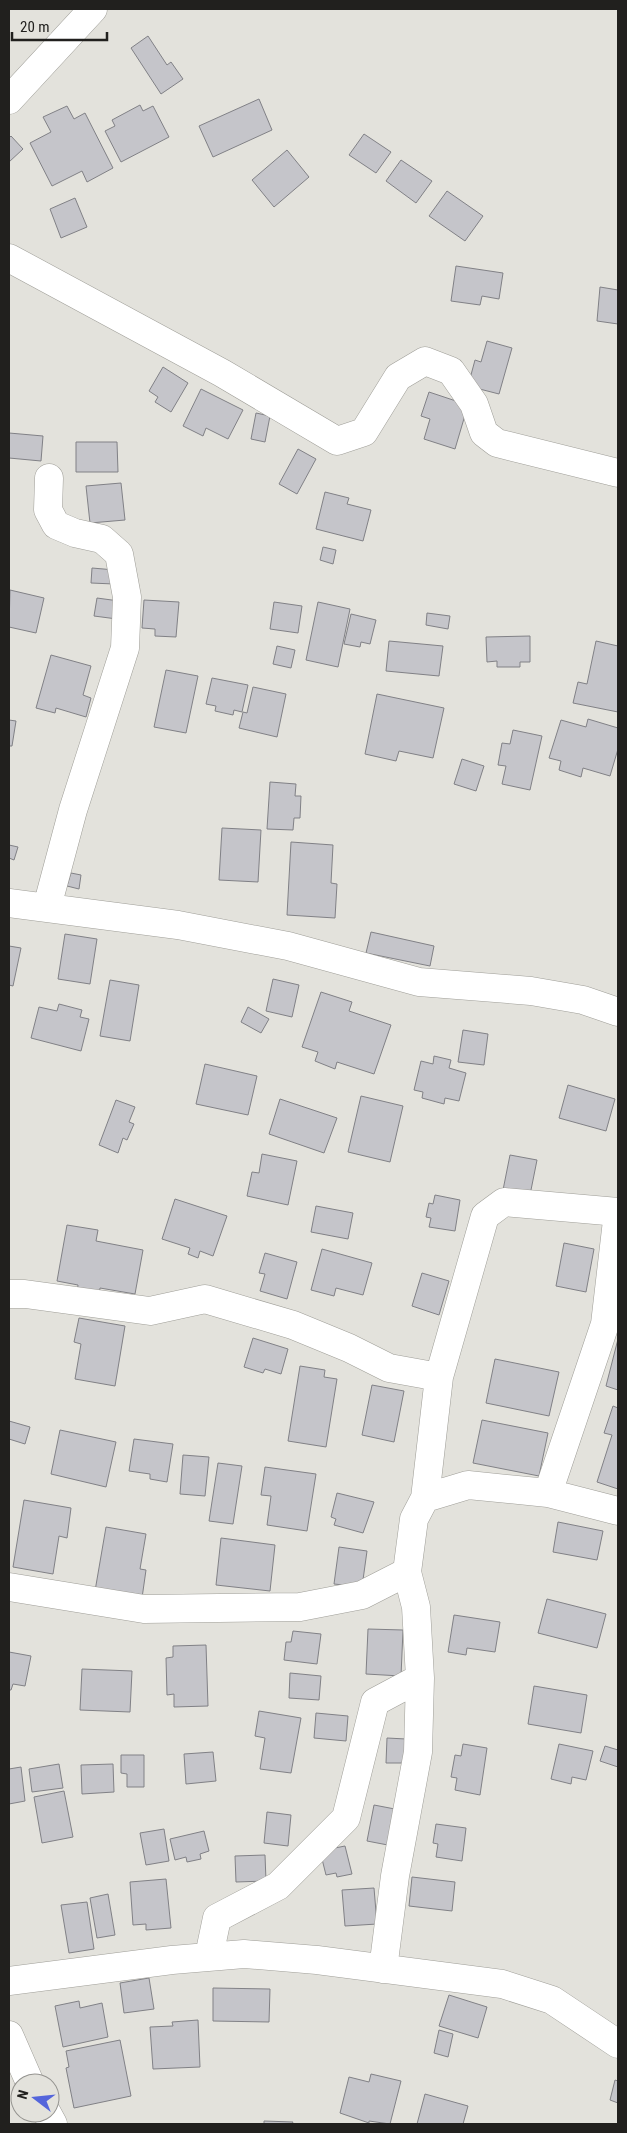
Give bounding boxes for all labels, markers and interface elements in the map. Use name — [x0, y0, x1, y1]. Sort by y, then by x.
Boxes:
scale bar — [12, 10, 108, 42]
text: 20 m — [20, 18, 50, 36]
north arrow — [10, 2073, 60, 2123]
text: N — [14, 2088, 31, 2101]

